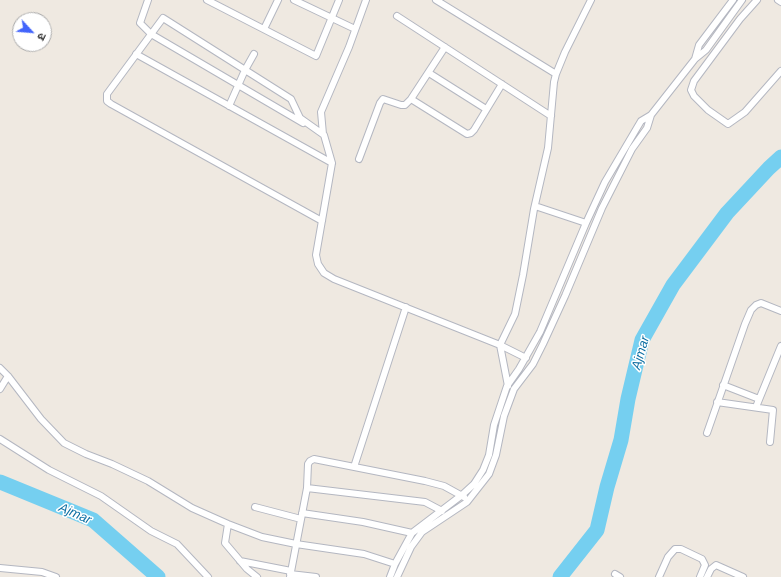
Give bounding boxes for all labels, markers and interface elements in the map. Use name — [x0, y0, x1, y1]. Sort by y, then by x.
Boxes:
north arrow — [12, 12, 52, 52]
text: उ — [35, 31, 49, 42]
water label: Ajmar — [629, 335, 653, 371]
water label: Ajmar — [56, 500, 94, 528]

